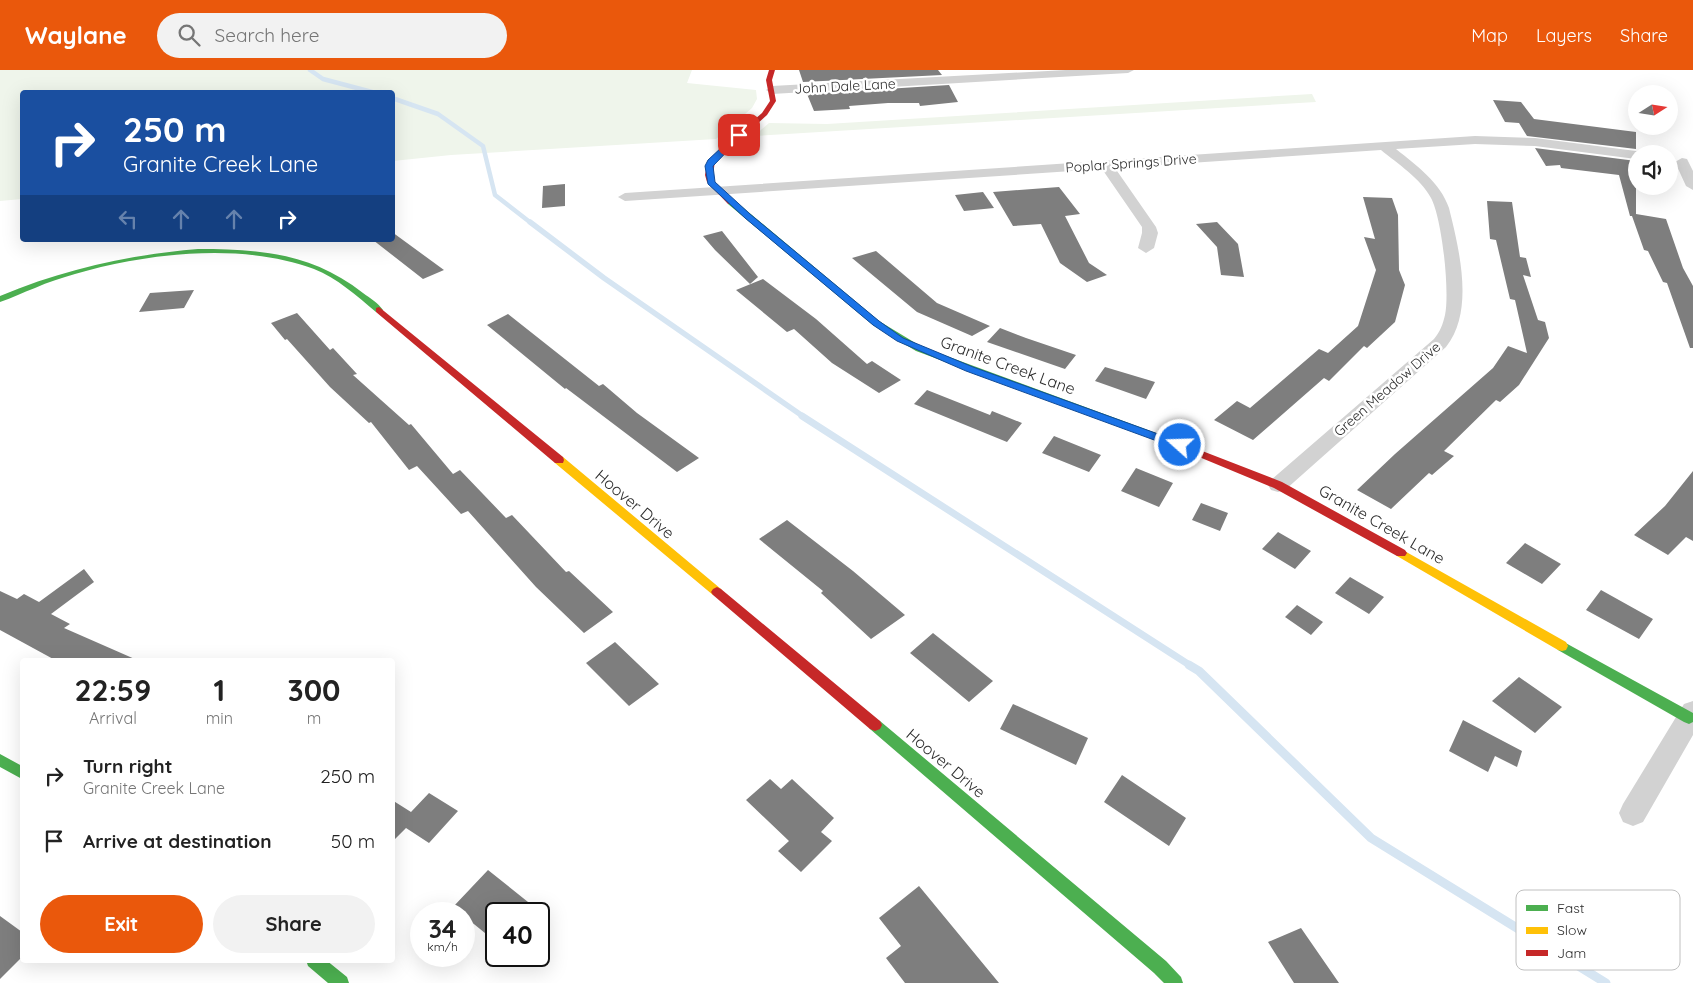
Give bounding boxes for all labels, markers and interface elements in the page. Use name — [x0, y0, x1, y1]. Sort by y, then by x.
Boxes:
search box — [157, 13, 507, 58]
text: Waylane — [25, 20, 127, 50]
icon: search — [175, 21, 203, 49]
text: Search here — [215, 23, 319, 47]
text: Map — [1471, 24, 1508, 47]
text: Layers — [1536, 24, 1592, 47]
text: Share — [1620, 24, 1668, 47]
street label: John Dale Lane — [794, 74, 896, 98]
north arrow — [1628, 85, 1678, 135]
map controls — [1628, 85, 1678, 195]
text: 250 m — [123, 107, 227, 151]
icon: right — [40, 110, 105, 175]
pin — [718, 114, 760, 156]
icon: arrive — [725, 121, 753, 149]
button: sound — [1628, 145, 1678, 195]
street label: Poplar Springs Drive — [1065, 149, 1197, 177]
text: Granite Creek Lane — [123, 150, 318, 178]
icon: left — [114, 205, 142, 233]
icon: ahead — [167, 205, 195, 233]
icon: ahead — [220, 205, 248, 233]
icon: right — [273, 205, 301, 233]
street label: Granite Creek Lane — [938, 331, 1078, 399]
street label: Green Meadow Drive — [1330, 338, 1444, 440]
position arrow — [1153, 418, 1205, 470]
street label: Hoover Drive — [591, 465, 679, 543]
street label: Granite Creek Lane — [1316, 480, 1448, 568]
text: 22:59 — [75, 671, 151, 709]
text: 1 — [214, 671, 225, 709]
text: 300 — [288, 671, 340, 709]
text: Arrival — [89, 708, 137, 728]
text: min — [206, 708, 233, 728]
text: m — [307, 708, 321, 728]
street label: Hoover Drive — [902, 724, 990, 802]
text: Turn right — [83, 754, 172, 778]
icon: right — [40, 762, 68, 790]
text: 250 m — [320, 764, 375, 788]
text: Granite Creek Lane — [83, 778, 225, 798]
icon: arrive — [40, 827, 68, 855]
text: Arrive at destination — [83, 829, 272, 853]
text: 50 m — [331, 829, 375, 853]
legend — [1516, 890, 1680, 970]
button: Exit — [40, 895, 203, 953]
button: Share — [213, 895, 375, 953]
text: Fast — [1557, 899, 1585, 917]
speed limit sign: 40 — [485, 902, 550, 967]
text: 34 — [428, 913, 457, 944]
text: Slow — [1557, 921, 1587, 939]
text: km/h — [427, 939, 458, 954]
text: Jam — [1557, 944, 1586, 962]

